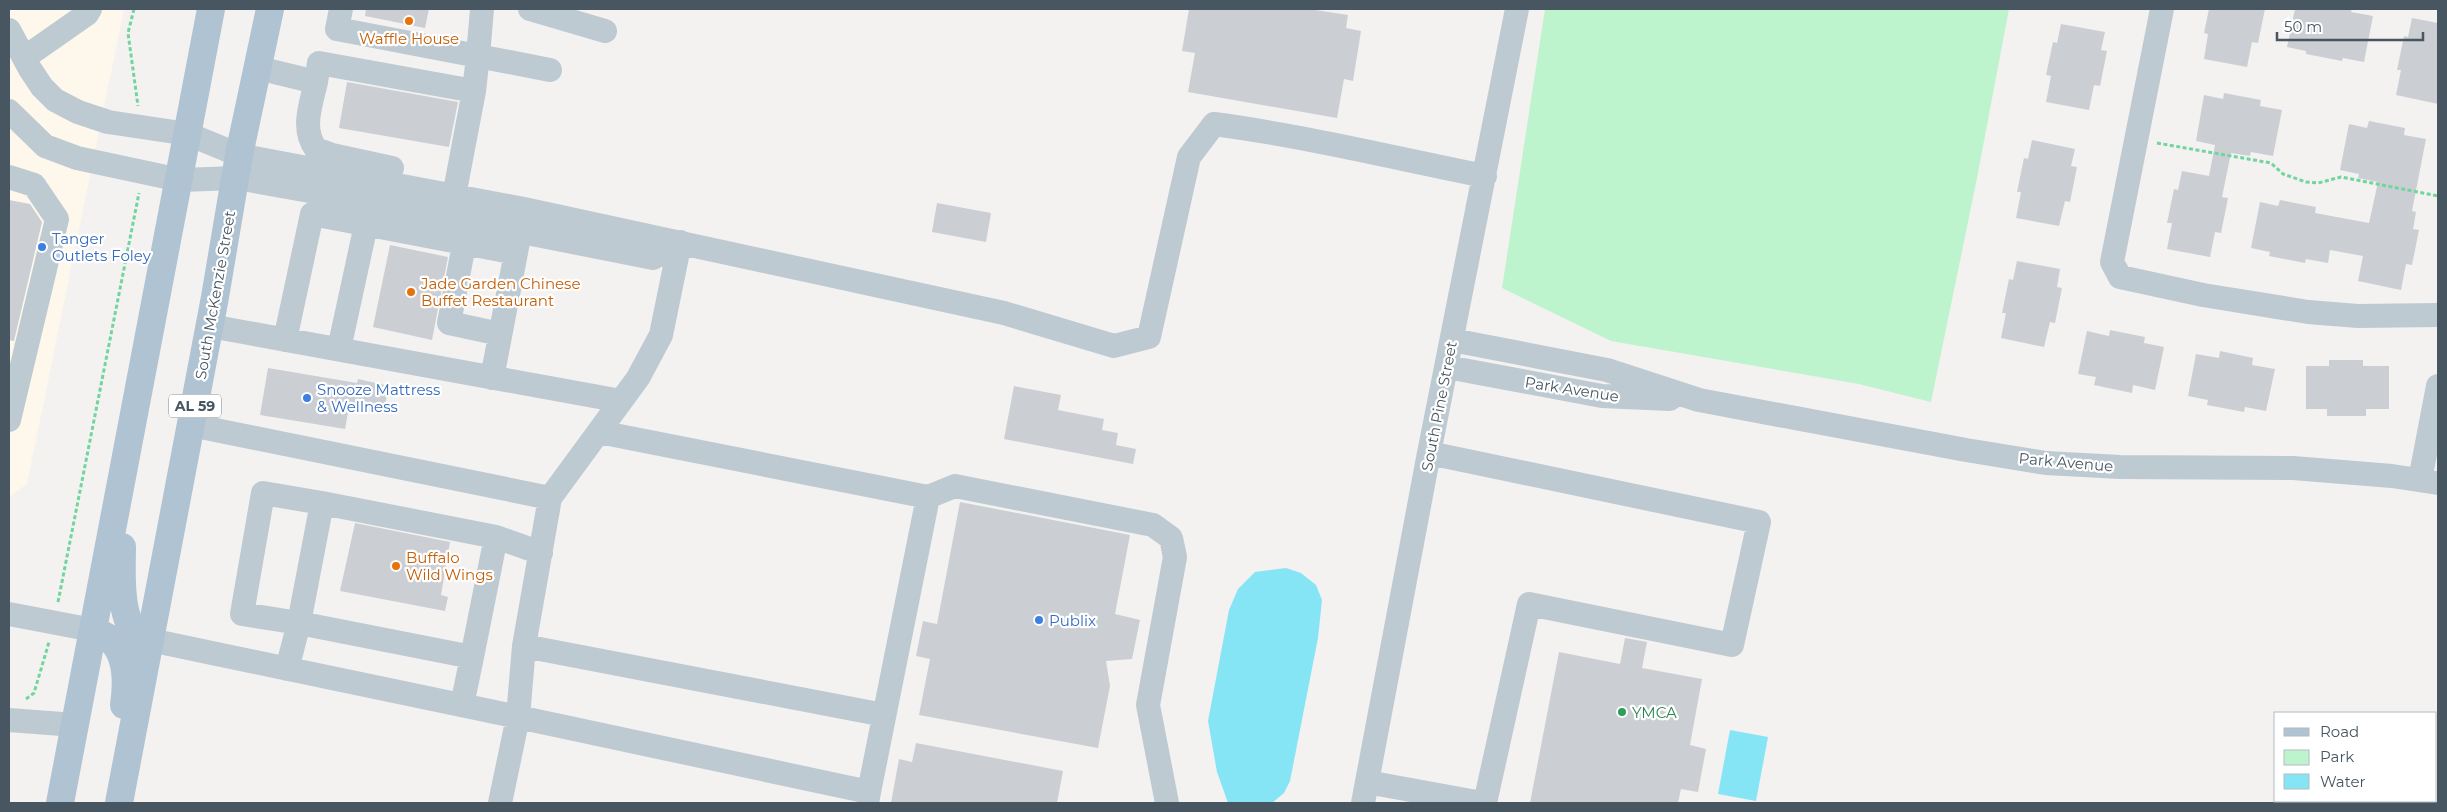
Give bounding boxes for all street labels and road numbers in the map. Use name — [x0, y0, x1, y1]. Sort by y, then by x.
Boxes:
street label: South McKenzie Street — [191, 209, 239, 381]
street label: South Pine Street — [1417, 339, 1461, 473]
street label: Park Avenue — [1524, 372, 1620, 406]
road number: AL 59 — [169, 394, 221, 418]
street label: Park Avenue — [2018, 448, 2114, 476]

